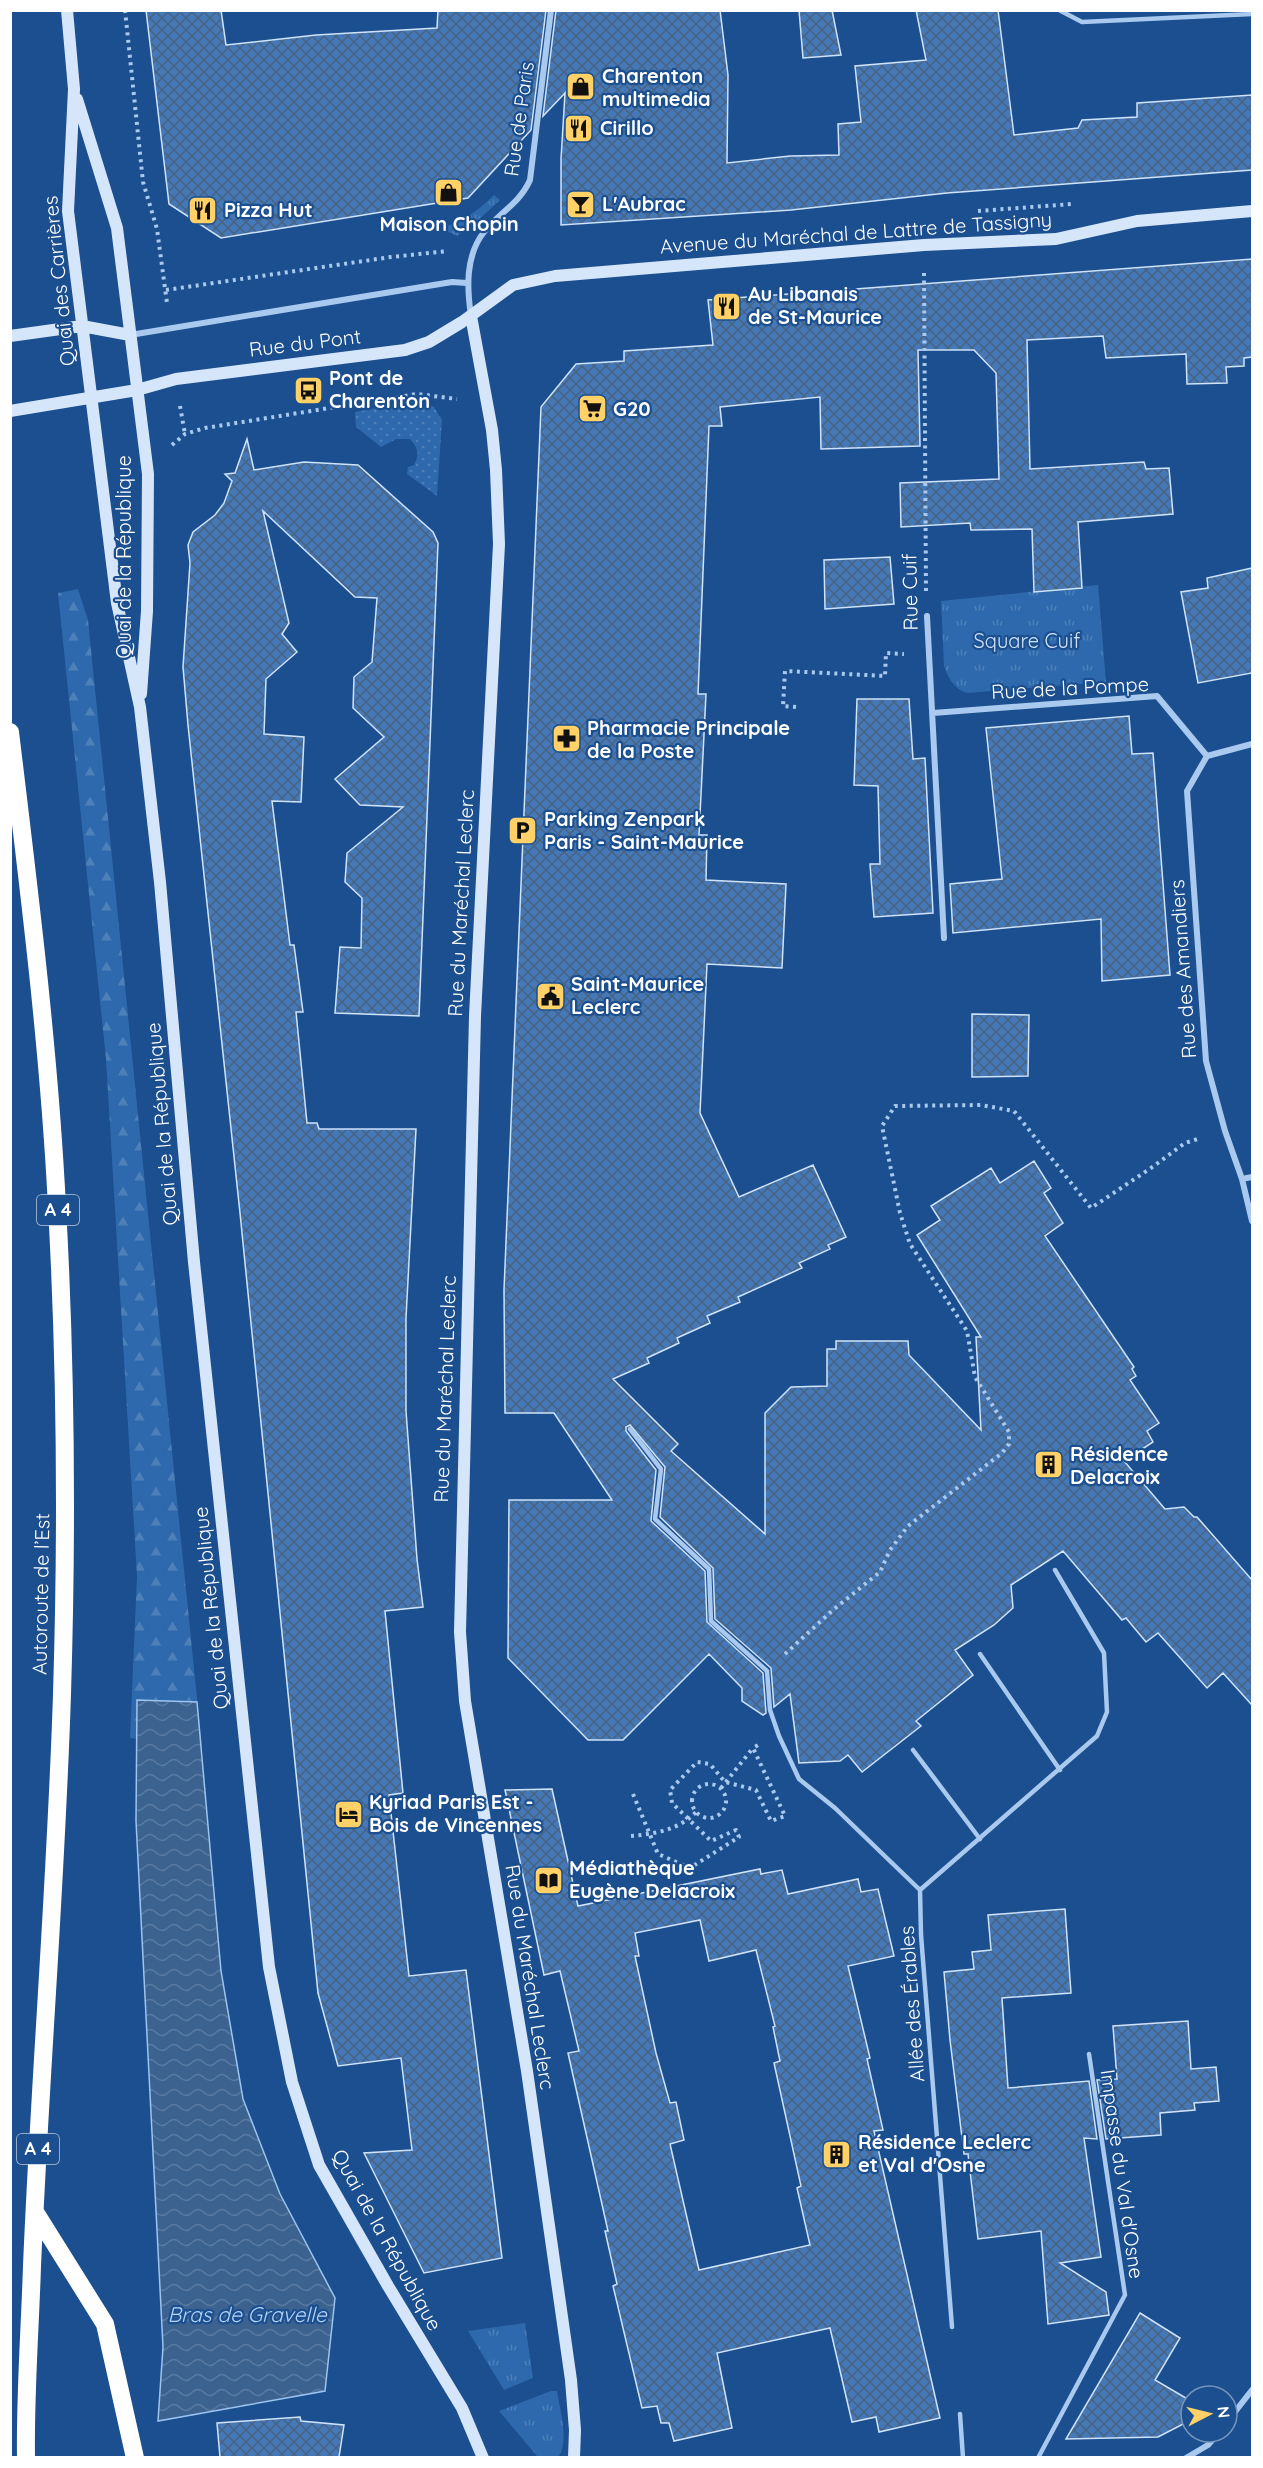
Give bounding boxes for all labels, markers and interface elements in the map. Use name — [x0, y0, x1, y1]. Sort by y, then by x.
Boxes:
street label: Rue de Paris — [498, 60, 539, 178]
place label: Charenton multimedia — [602, 63, 711, 111]
shop icon: Charenton multimedia — [565, 71, 597, 103]
restaurant icon: Cirillo — [563, 112, 595, 144]
place label: Cirillo — [600, 115, 654, 140]
shop icon: Maison Chopin — [433, 177, 465, 209]
bar icon: L'Aubrac — [565, 188, 597, 220]
place label: L'Aubrac — [602, 191, 686, 216]
restaurant icon: Pizza Hut — [187, 194, 219, 226]
street label: Quai des Carrières — [37, 195, 80, 367]
place label: Pizza Hut — [224, 197, 313, 222]
street label: Avenue du Maréchal de Lattre de Tassigny — [659, 206, 1053, 259]
place label: Maison Chopin — [379, 211, 519, 236]
place label: Au Libanais de St-Maurice — [748, 281, 882, 329]
restaurant icon: Au Libanais de St-Maurice — [711, 290, 743, 322]
street label: Rue du Pont — [247, 323, 363, 362]
place label: Pont de Charenton — [329, 365, 430, 413]
bus stop icon: Pont de Charenton — [292, 374, 324, 406]
supermarket icon: G20 — [576, 393, 608, 425]
place label: G20 — [613, 396, 651, 421]
street label: Quai de la République — [111, 455, 136, 659]
street label: Rue Cuif — [896, 553, 923, 631]
park label: Square Cuif — [974, 628, 1080, 653]
street label: Rue de la Pompe — [990, 671, 1149, 704]
place label: Pharmacie Principale de la Poste — [587, 715, 790, 763]
pharmacy icon: Pharmacie Principale de la Poste — [550, 723, 582, 755]
street label: Rue du Maréchal Leclerc — [442, 789, 479, 1017]
place label: Parking Zenpark Paris - Saint-Maurice — [544, 806, 744, 854]
parking icon: Parking Zenpark Paris - Saint-Maurice — [507, 814, 539, 846]
street label: Rue des Amandiers — [1164, 879, 1201, 1059]
place label: Saint-Maurice Leclerc — [571, 971, 704, 1019]
public building icon: Saint-Maurice Leclerc — [534, 980, 566, 1012]
street label: Quai de la République — [140, 1021, 183, 1227]
road number: A 4 — [37, 1195, 79, 1225]
street label: Rue du Maréchal Leclerc — [428, 1275, 461, 1503]
place label: Résidence Delacroix — [1070, 1441, 1168, 1489]
building icon: Résidence Delacroix — [1033, 1449, 1065, 1481]
street label: Quai de la République — [187, 1505, 234, 1711]
street label: Autoroute de l’Est — [27, 1513, 54, 1675]
place label: Kyriad Paris Est - Bois de Vincennes — [369, 1789, 542, 1837]
hotel icon: Kyriad Paris Est - Bois de Vincennes — [332, 1798, 364, 1830]
place label: Médiathèque Eugène Delacroix — [569, 1855, 735, 1903]
street label: Rue du Maréchal Leclerc — [500, 1863, 561, 2091]
library icon: Médiathèque Eugène Delacroix — [532, 1864, 564, 1896]
street label: Allée des Érables — [894, 1925, 929, 2083]
street label: Impasse du Val d'Osne — [1095, 2068, 1150, 2280]
place label: Résidence Leclerc et Val d'Osne — [858, 2129, 1031, 2177]
road number: A 4 — [17, 2134, 59, 2164]
building icon: Résidence Leclerc et Val d'Osne — [821, 2138, 853, 2170]
street label: Quai de la République — [327, 2145, 448, 2335]
water label: Bras de Gravelle — [167, 2301, 328, 2327]
north arrow — [1179, 2384, 1239, 2444]
text: N — [1213, 2405, 1235, 2419]

